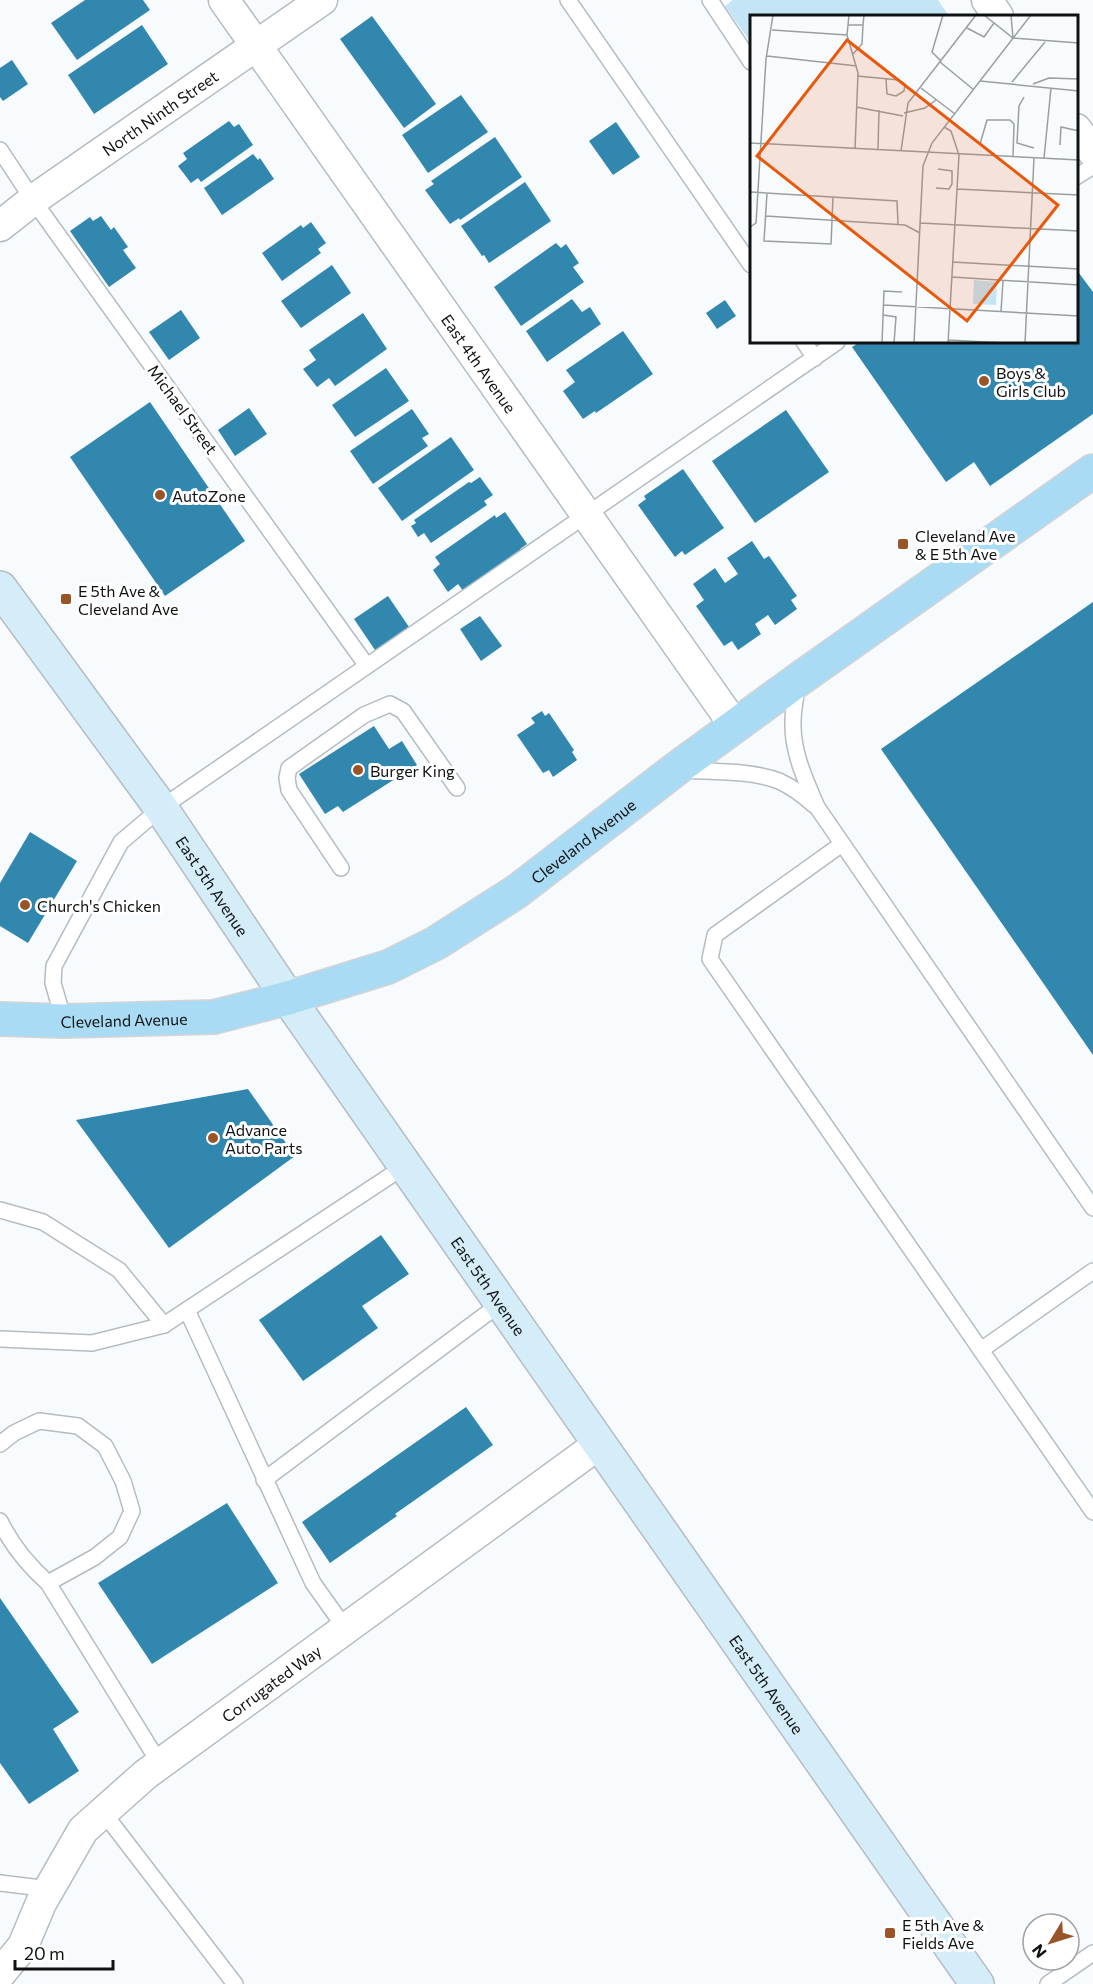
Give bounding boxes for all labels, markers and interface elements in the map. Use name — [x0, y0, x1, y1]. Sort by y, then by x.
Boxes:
inset map — [750, 15, 1078, 344]
street label: North Ninth Street — [98, 66, 221, 159]
street label: East 4th Avenue — [438, 310, 521, 416]
street label: Michael Street — [144, 361, 222, 458]
place label: Boys & Girls Club — [996, 363, 1066, 400]
marker: Boys & Girls Club — [977, 374, 991, 388]
place label: AutoZone — [172, 486, 246, 505]
marker: AutoZone — [153, 488, 167, 502]
place label: Cleveland Ave & E 5th Ave — [915, 526, 1015, 563]
marker: Cleveland Ave & E 5th Ave — [896, 537, 910, 551]
place label: E 5th Ave & Cleveland Ave — [78, 581, 178, 618]
marker: E 5th Ave & Cleveland Ave — [59, 592, 73, 606]
place label: Burger King — [370, 761, 455, 780]
marker: Burger King — [351, 763, 365, 777]
street label: Cleveland Avenue — [527, 794, 639, 887]
street label: East 5th Avenue — [173, 832, 253, 939]
place label: Church's Chicken — [37, 896, 161, 915]
marker: Church's Chicken — [18, 898, 32, 912]
street label: Cleveland Avenue — [60, 1008, 188, 1031]
place label: Advance Auto Parts — [225, 1120, 303, 1157]
marker: Advance Auto Parts — [206, 1131, 220, 1145]
street label: East 5th Avenue — [448, 1233, 530, 1339]
street label: East 5th Avenue — [726, 1631, 808, 1737]
street label: Corrugated Way — [218, 1640, 324, 1725]
north arrow — [1021, 1912, 1081, 1972]
place label: E 5th Ave & Fields Ave — [902, 1915, 984, 1952]
marker: E 5th Ave & Fields Ave — [883, 1926, 897, 1940]
scale bar — [15, 1933, 112, 1971]
text: N — [1028, 1941, 1050, 1962]
text: 20 m — [24, 1942, 65, 1964]

